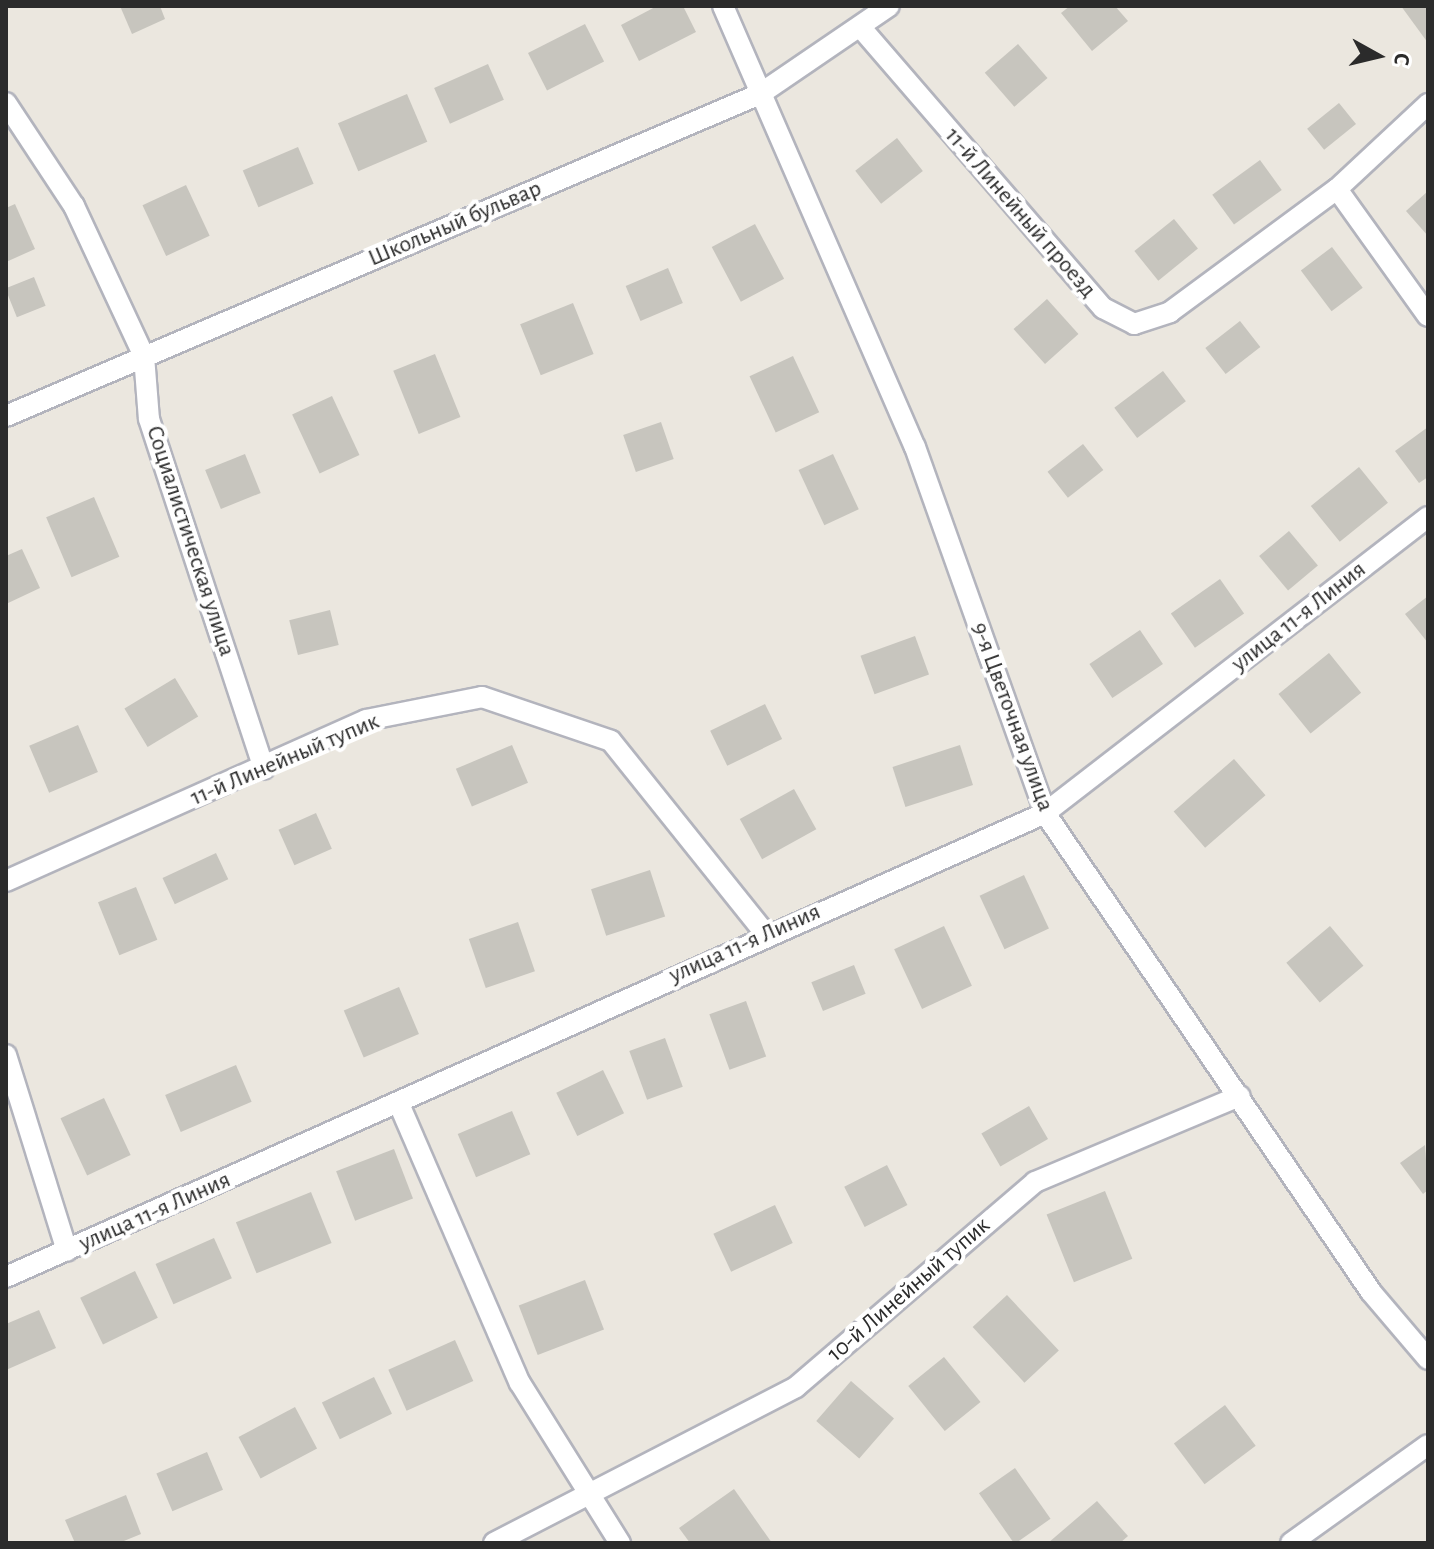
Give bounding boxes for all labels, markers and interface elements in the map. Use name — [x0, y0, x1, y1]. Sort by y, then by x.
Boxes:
north arrow — [1338, 16, 1418, 96]
text: С — [1390, 52, 1414, 67]
street label: 11-й Линейный проезд — [938, 122, 1102, 304]
street label: Школьный бульвар — [364, 175, 546, 273]
street label: Социалистическая улица — [139, 422, 241, 660]
street label: улица 11-я Линия — [1226, 556, 1372, 678]
street label: 9-я Цветочная улица — [964, 619, 1060, 815]
street label: 11-й Линейный тупик — [186, 707, 384, 813]
street label: улица 11-я Линия — [665, 898, 825, 990]
street label: улица 11-я Линия — [75, 1166, 235, 1258]
street label: 10-й Линейный тупик — [822, 1211, 996, 1369]

